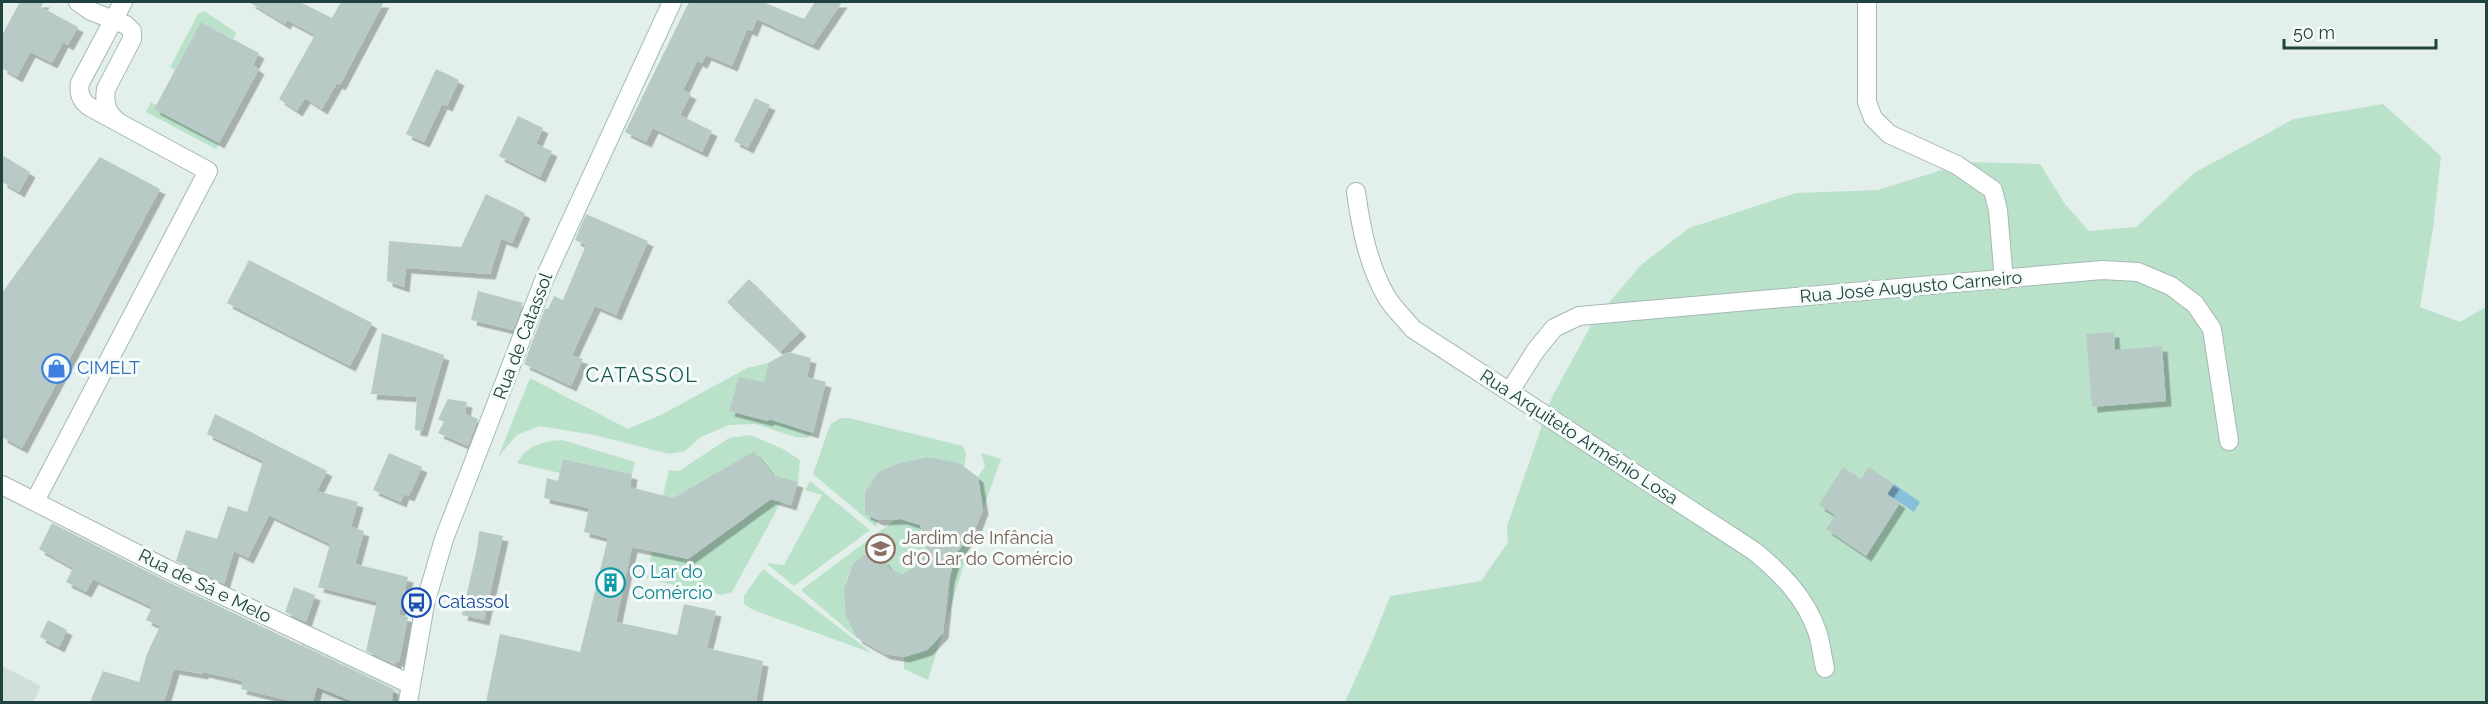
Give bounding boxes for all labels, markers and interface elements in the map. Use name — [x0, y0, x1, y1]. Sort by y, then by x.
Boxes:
scale bar — [2284, 12, 2436, 50]
text: 50 m — [2293, 22, 2335, 43]
street label: Rua José Augusto Carneiro — [1799, 266, 2023, 307]
street label: Rua de Catassol — [489, 269, 556, 402]
shop icon: CIMELT — [40, 352, 72, 384]
place label: CIMELT — [77, 357, 140, 378]
district label: CATASSOL — [586, 363, 698, 387]
street label: Rua Arquiteto Arménio Losa — [1476, 365, 1682, 509]
place label: Jardim de Infância d'O Lar do Comércio — [902, 527, 1073, 569]
school or university icon: Jardim de Infância d'O Lar do Comércio — [865, 532, 897, 564]
street label: Rua de Sá e Melo — [135, 544, 275, 627]
place label: O Lar do Comércio — [632, 561, 713, 603]
building icon: O Lar do Comércio — [595, 566, 627, 598]
bus stop icon: Catassol — [401, 586, 433, 618]
place label: Catassol — [438, 591, 509, 612]

